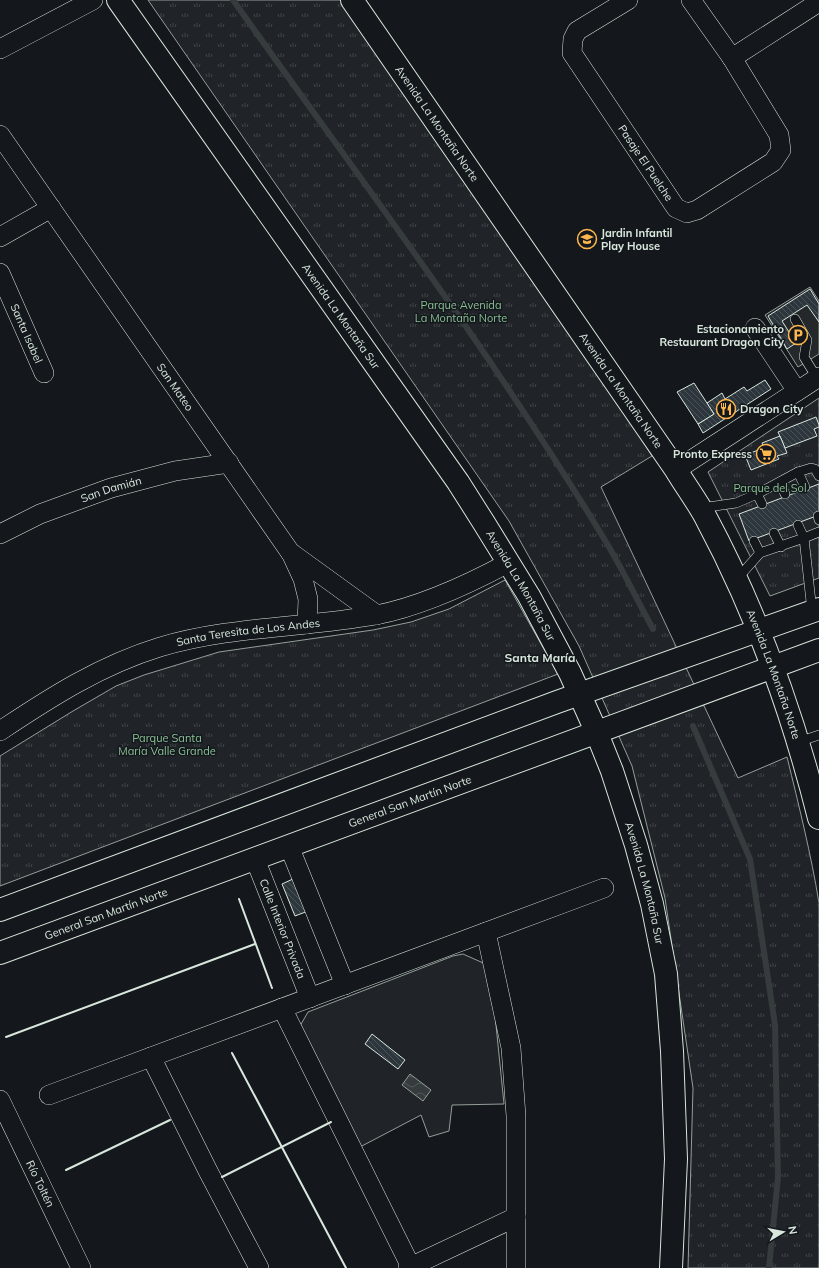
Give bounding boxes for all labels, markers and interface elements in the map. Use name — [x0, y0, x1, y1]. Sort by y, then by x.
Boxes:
street label: Avenida La Montaña Norte — [392, 63, 482, 184]
street label: Pasaje El Puelche — [615, 122, 676, 204]
place label: Jardin Infantil Play House — [601, 226, 673, 253]
school or university icon: Jardin Infantil Play House — [576, 228, 598, 250]
street label: Avenida La Montaña Sur — [299, 261, 383, 372]
park label: Parque Avenida La Montaña Norte — [415, 298, 507, 325]
street label: Santa Isabel — [7, 302, 46, 365]
place label: Estacionamiento Restaurant Dragon City — [659, 322, 784, 349]
parking icon: Estacionamiento Restaurant Dragon City — [787, 324, 809, 346]
street label: Avenida La Montaña Norte — [576, 330, 666, 451]
street label: San Mateo — [154, 361, 197, 414]
restaurant icon: Dragon City — [715, 398, 737, 420]
place label: Dragon City — [740, 402, 803, 416]
supermarket icon: Pronto Express — [755, 443, 777, 465]
place label: Pronto Express — [673, 447, 752, 461]
street label: San Damián — [79, 473, 143, 506]
park label: Parque del Sol — [733, 481, 807, 495]
street label: Avenida La Montaña Sur — [483, 527, 559, 643]
street label: Avenida La Montaña Norte — [743, 607, 804, 741]
street label: Santa Teresita de Los Andes — [175, 616, 321, 649]
district label: Santa María — [505, 650, 575, 665]
park label: Parque Santa María Valle Grande — [118, 731, 216, 758]
street label: General San Martín Norte — [346, 772, 473, 831]
street label: Avenida La Montaña Sur — [622, 820, 667, 946]
street label: Calle Interior Privada — [257, 877, 309, 981]
street label: General San Martín Norte — [43, 885, 169, 943]
street label: Río Toltén — [23, 1158, 58, 1209]
north arrow — [763, 1212, 803, 1252]
text: N — [785, 1225, 800, 1236]

